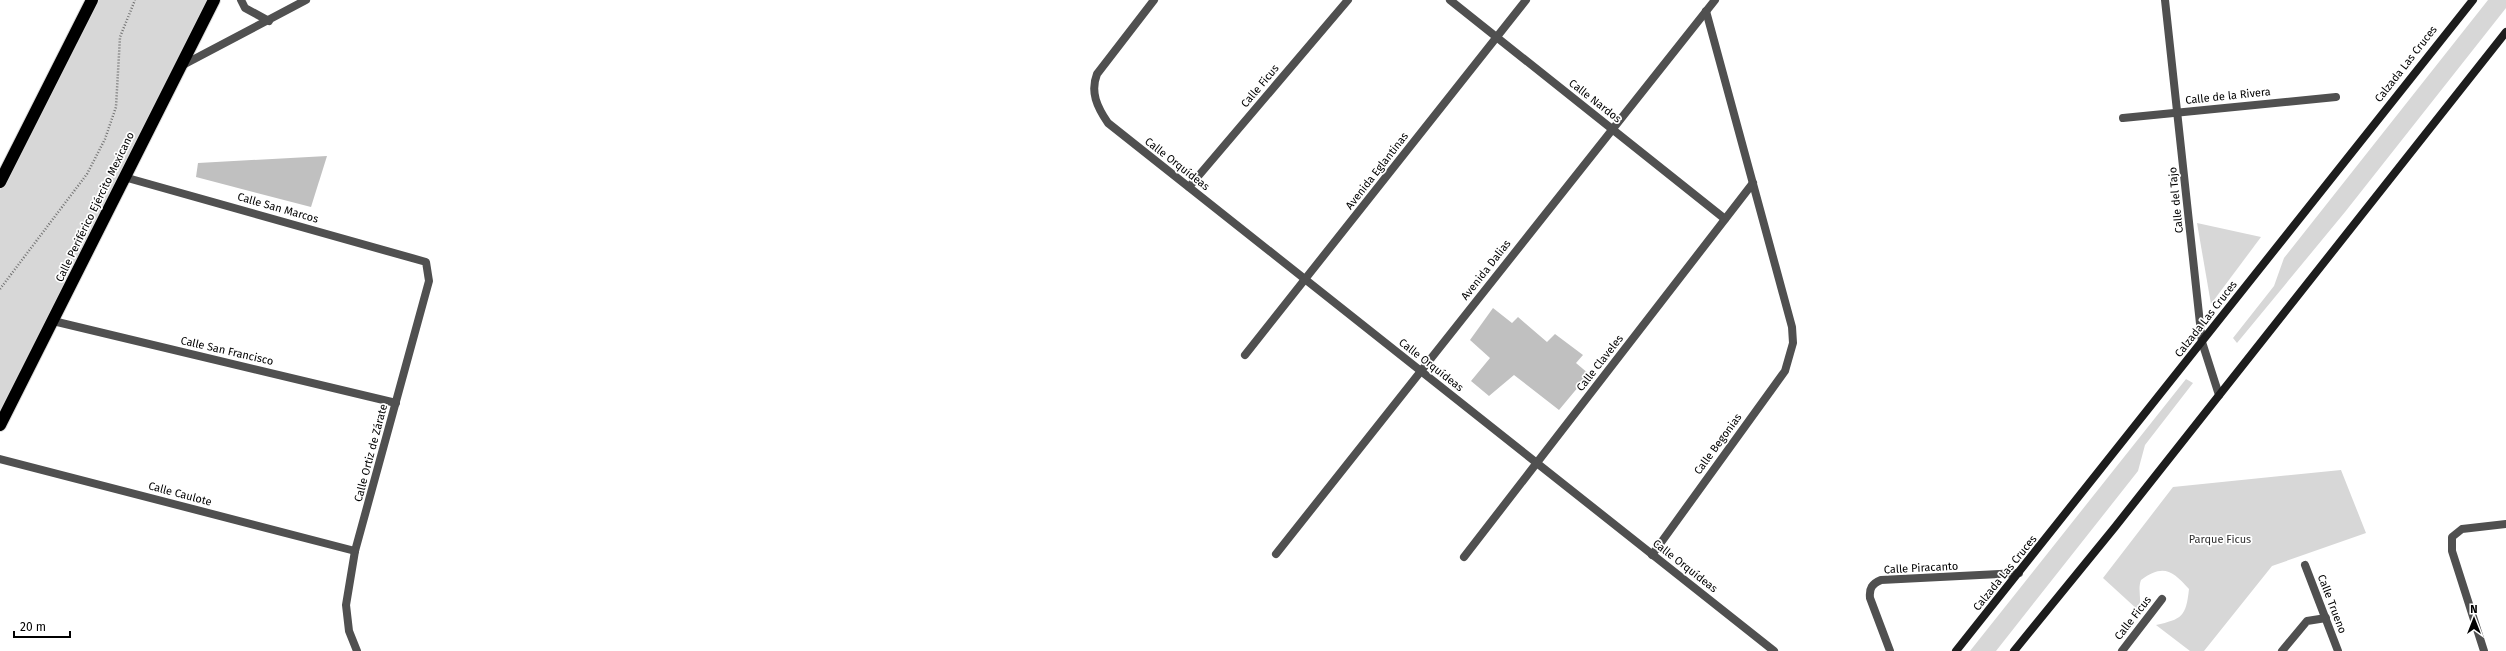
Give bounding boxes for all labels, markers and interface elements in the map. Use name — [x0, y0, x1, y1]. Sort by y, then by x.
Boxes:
street label: Calzada Las Cruces — [2372, 23, 2440, 105]
street label: Calle Ficus — [1238, 62, 1282, 110]
street label: Calle Nardos — [1566, 77, 1624, 125]
street label: Calle de la Rivera — [2185, 85, 2271, 107]
street label: Calle Periférico Ejército Mexicano — [53, 130, 137, 284]
street label: Avenida Eglantinas — [1343, 130, 1411, 212]
street label: Calle Orquídeas — [1142, 135, 1212, 193]
street label: Calle del Tajo — [2166, 166, 2186, 234]
street label: Calle San Marcos — [236, 190, 320, 226]
street label: Avenida Dalias — [1458, 237, 1514, 303]
street label: Calzada Las Cruces — [2172, 278, 2240, 360]
street label: Calle Claveles — [1574, 332, 1626, 394]
street label: Calle San Francisco — [179, 334, 275, 368]
street label: Calle Orquídeas — [1396, 336, 1466, 394]
street label: Calle Ortiz de Zárate — [352, 403, 390, 503]
street label: Calle Begonias — [1691, 411, 1745, 477]
street label: Calle Caulote — [147, 479, 213, 509]
street label: Calzada Las Cruces — [1971, 533, 2039, 613]
park label: Parque Ficus — [2189, 533, 2251, 546]
street label: Calle Orquídeas — [1650, 537, 1720, 595]
street label: Calle Piracanto — [1884, 560, 1958, 576]
street label: Calle Trueno — [2315, 573, 2349, 635]
street label: Calle Ficus — [2112, 593, 2154, 643]
north arrow — [2454, 599, 2494, 639]
text: N — [2470, 603, 2478, 616]
scale bar — [14, 613, 70, 639]
text: 20 m — [20, 620, 46, 634]

